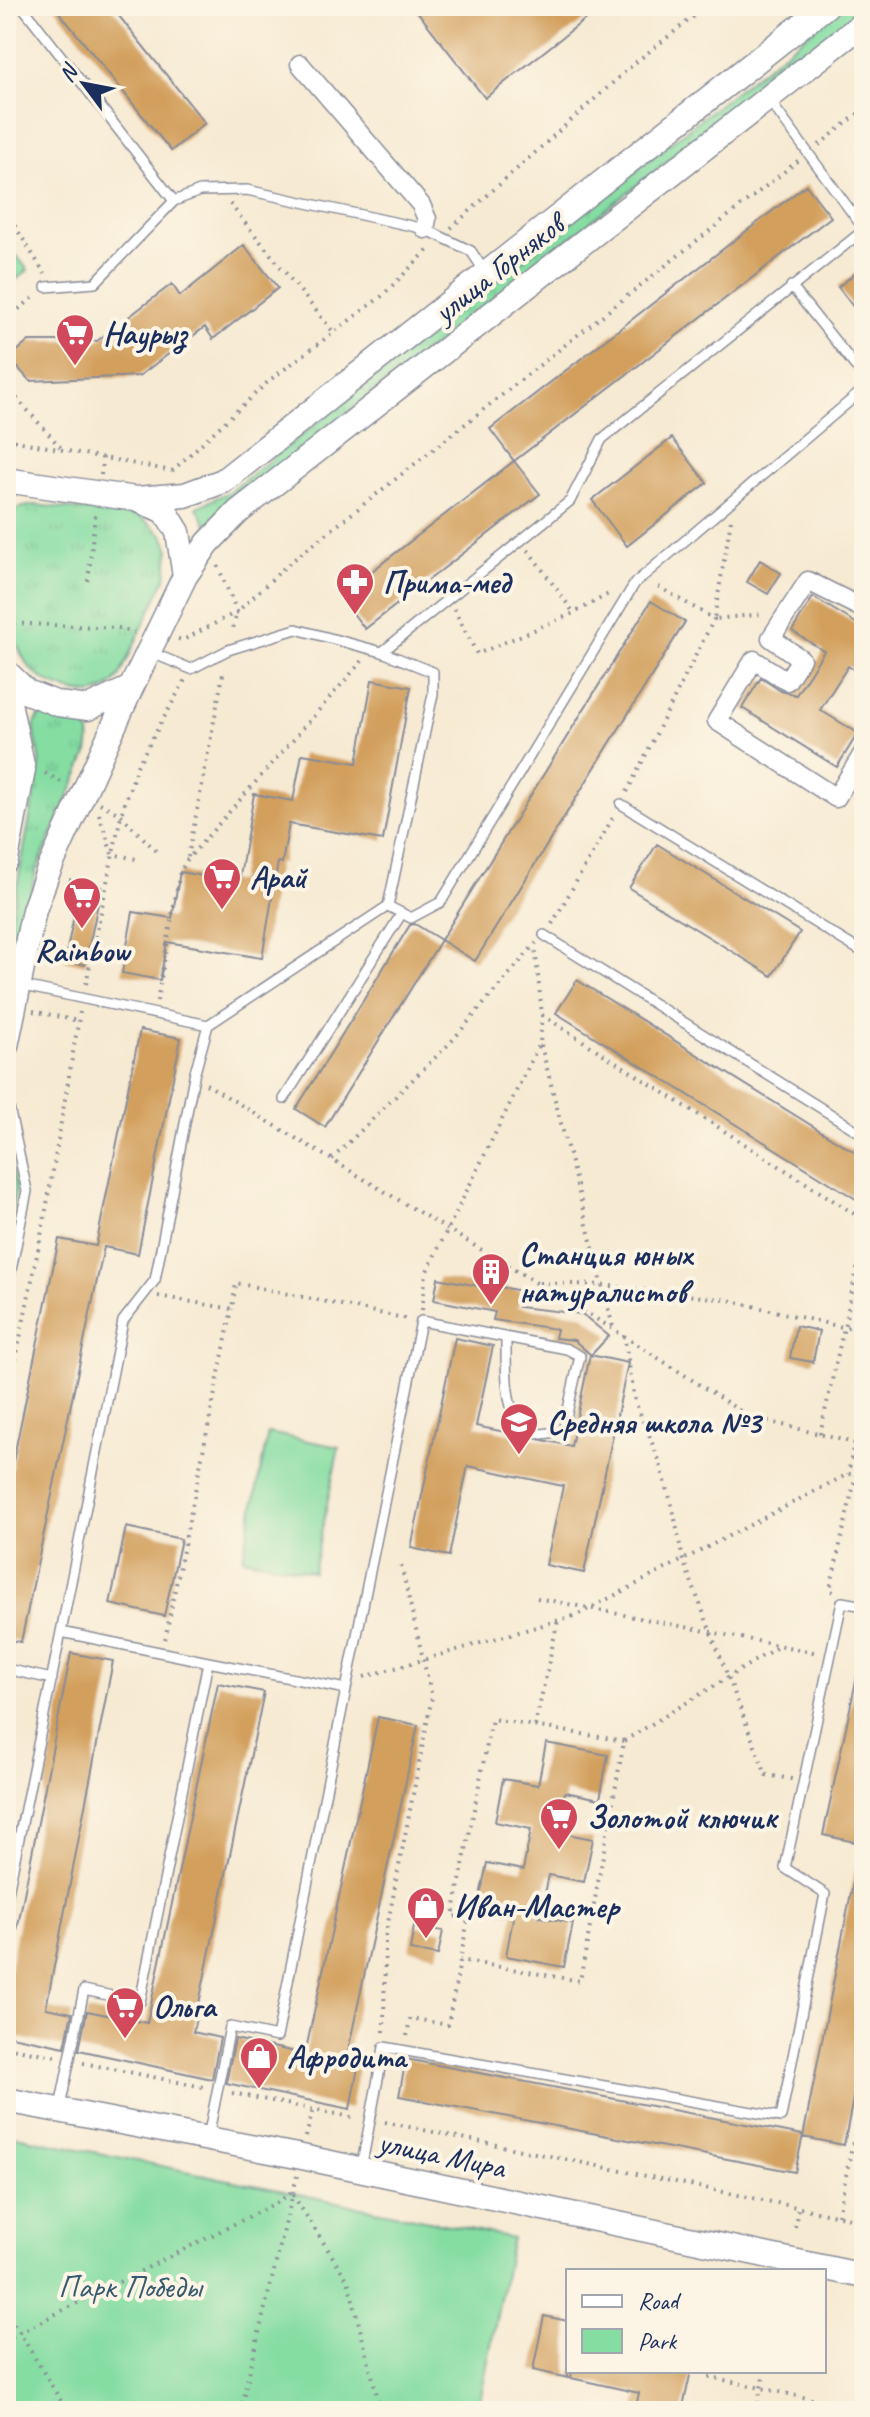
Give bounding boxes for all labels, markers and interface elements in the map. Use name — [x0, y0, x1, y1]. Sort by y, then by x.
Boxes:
north arrow — [44, 44, 124, 124]
text: N — [52, 58, 85, 87]
street label: улица Горняков — [423, 201, 577, 333]
supermarket icon: Наурыз — [54, 312, 96, 367]
place label: Наурыз — [103, 313, 189, 355]
pharmacy icon: Прима-мед — [334, 561, 376, 616]
place label: Прима-мед — [383, 562, 513, 603]
supermarket icon: Арай — [201, 856, 243, 911]
place label: Арай — [250, 857, 309, 898]
supermarket icon: Rainbow — [61, 875, 103, 930]
place label: Rainbow — [35, 930, 132, 971]
place label: Станция юных натуралистов — [519, 1234, 695, 1312]
building icon: Станция юных натуралистов — [470, 1251, 512, 1306]
school or university icon: Средняя школа №3 — [498, 1401, 540, 1456]
place label: Средняя школа №3 — [547, 1402, 763, 1443]
supermarket icon: Золотой ключик — [538, 1796, 580, 1851]
place label: Золотой ключик — [587, 1797, 780, 1838]
shop icon: Иван-Мастер — [405, 1885, 447, 1940]
place label: Иван-Мастер — [454, 1886, 622, 1927]
supermarket icon: Ольга — [104, 1985, 146, 2040]
place label: Ольга — [153, 1986, 218, 2027]
shop icon: Афродита — [238, 2035, 280, 2090]
place label: Афродита — [287, 2036, 409, 2077]
street label: улица Мира — [373, 2121, 511, 2188]
park label: Парк Победы — [58, 2266, 204, 2307]
legend — [566, 2269, 826, 2373]
text: Road — [638, 2286, 682, 2316]
text: Park — [638, 2326, 678, 2356]

